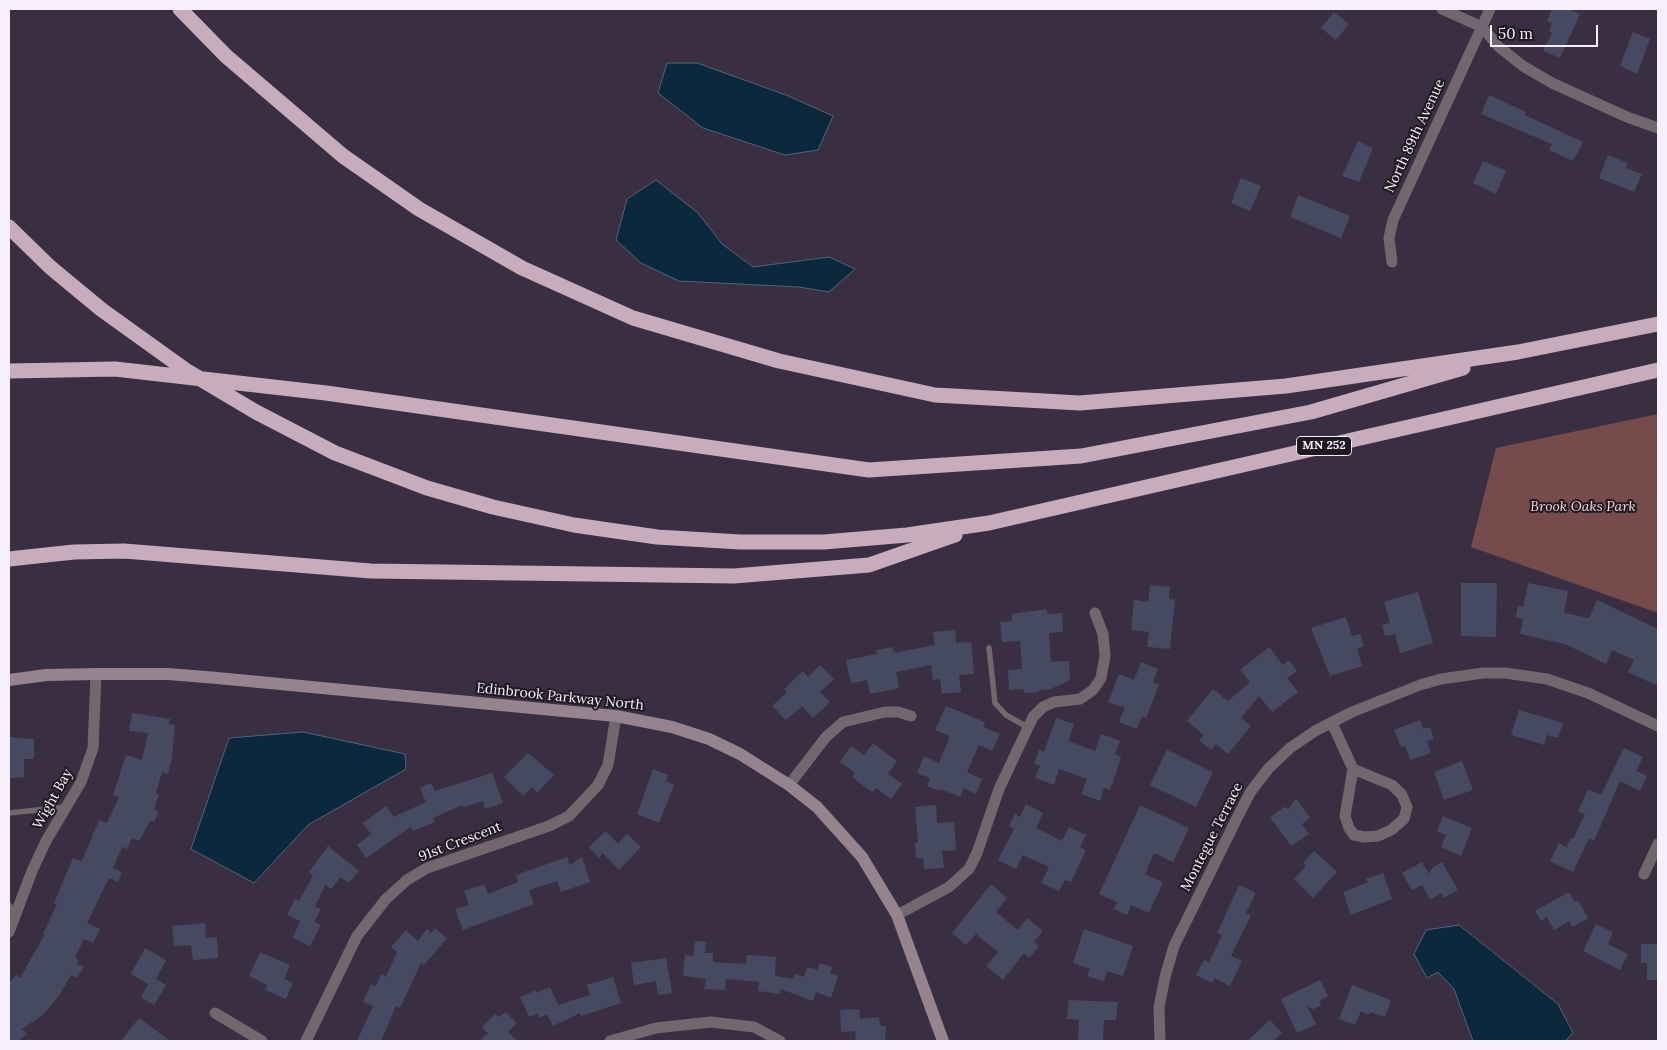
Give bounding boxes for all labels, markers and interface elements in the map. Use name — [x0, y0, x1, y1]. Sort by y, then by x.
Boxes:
scale bar — [1492, 15, 1600, 47]
text: 50 m — [1498, 24, 1533, 43]
street label: North 89th Avenue — [1381, 77, 1449, 195]
road number: MN 252 — [1296, 436, 1352, 456]
park label: Brook Oaks Park — [1530, 499, 1636, 515]
street label: Edinbrook Parkway North — [475, 680, 645, 714]
street label: Wight Bay — [30, 766, 76, 832]
street label: Montegue Terrace — [1177, 780, 1247, 894]
street label: 91st Crescent — [416, 819, 504, 865]

